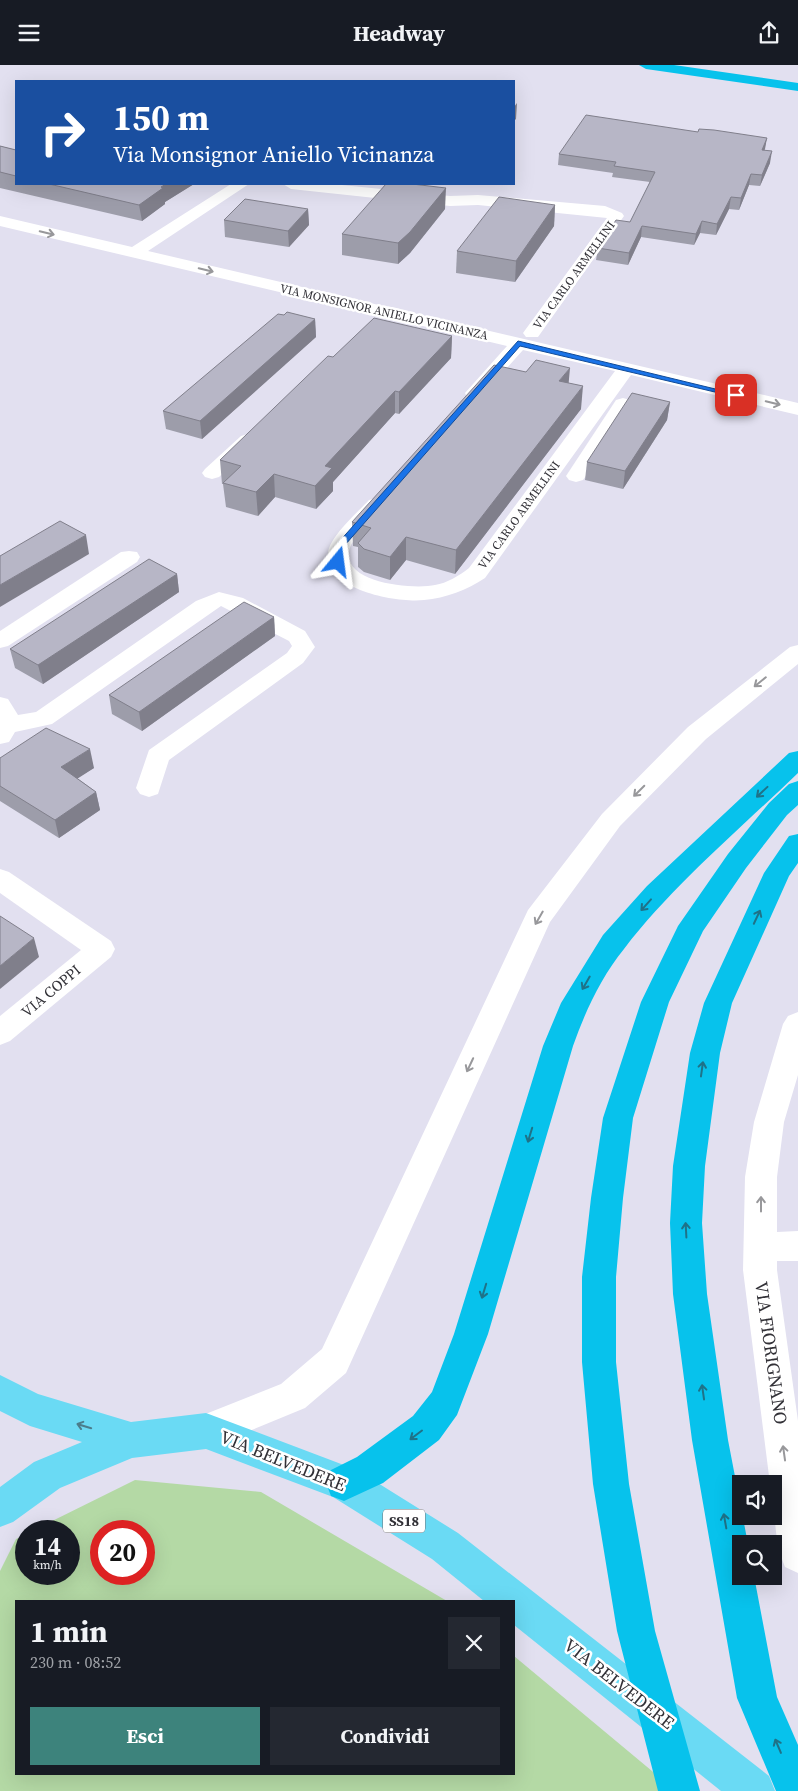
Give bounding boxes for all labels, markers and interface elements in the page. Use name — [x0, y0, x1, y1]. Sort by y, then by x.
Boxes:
text: Headway — [353, 18, 445, 48]
icon: menu — [15, 19, 43, 47]
icon: share — [755, 19, 783, 47]
text: 150 m — [113, 94, 209, 142]
icon: right — [30, 100, 95, 165]
text: Via Monsignor Aniello Vicinanza — [113, 139, 434, 169]
street label: VIA CARLO ARMELLINI — [529, 218, 619, 332]
one-way arrow — [39, 229, 55, 238]
one-way arrow — [197, 265, 213, 275]
street label: VIA MONSIGNOR ANIELLO VICINANZA — [278, 280, 490, 344]
pin — [715, 374, 757, 416]
icon: arrive — [722, 381, 750, 409]
one-way arrow — [764, 399, 780, 408]
street label: VIA CARLO ARMELLINI — [474, 458, 564, 572]
position arrow — [311, 535, 363, 587]
one-way arrow — [754, 677, 767, 688]
one-way arrow — [633, 785, 646, 797]
one-way arrow — [756, 786, 768, 798]
one-way arrow — [640, 899, 652, 912]
one-way arrow — [753, 909, 763, 924]
one-way arrow — [533, 910, 543, 924]
street label: VIA COPPI — [16, 960, 85, 1022]
one-way arrow — [581, 976, 591, 990]
one-way arrow — [464, 1057, 474, 1072]
one-way arrow — [698, 1061, 708, 1077]
one-way arrow — [525, 1127, 535, 1143]
one-way arrow — [757, 1196, 766, 1212]
one-way arrow — [682, 1222, 691, 1238]
street label: VIA FIORIGNANO — [749, 1280, 794, 1426]
one-way arrow — [478, 1282, 488, 1298]
one-way arrow — [697, 1384, 707, 1400]
one-way arrow — [77, 1421, 93, 1430]
street label: VIA BELVEDERE — [216, 1424, 350, 1497]
one-way arrow — [410, 1430, 423, 1441]
one-way arrow — [779, 1446, 789, 1462]
map controls — [732, 1475, 782, 1585]
button: sound — [732, 1475, 782, 1525]
road number: SS18 — [383, 1509, 425, 1533]
one-way arrow — [719, 1513, 729, 1529]
speed limit sign: 20 — [90, 1520, 155, 1585]
text: 14 — [34, 1529, 61, 1563]
button: search — [732, 1535, 782, 1585]
text: km/h — [33, 1557, 62, 1573]
text: 1 min — [30, 1611, 108, 1652]
button: close — [448, 1617, 500, 1669]
street label: VIA BELVEDERE — [559, 1633, 680, 1735]
text: 230 m · 08:52 — [30, 1651, 121, 1673]
button: Esci — [30, 1707, 260, 1765]
button: Condividi — [270, 1707, 500, 1765]
one-way arrow — [772, 1739, 782, 1754]

